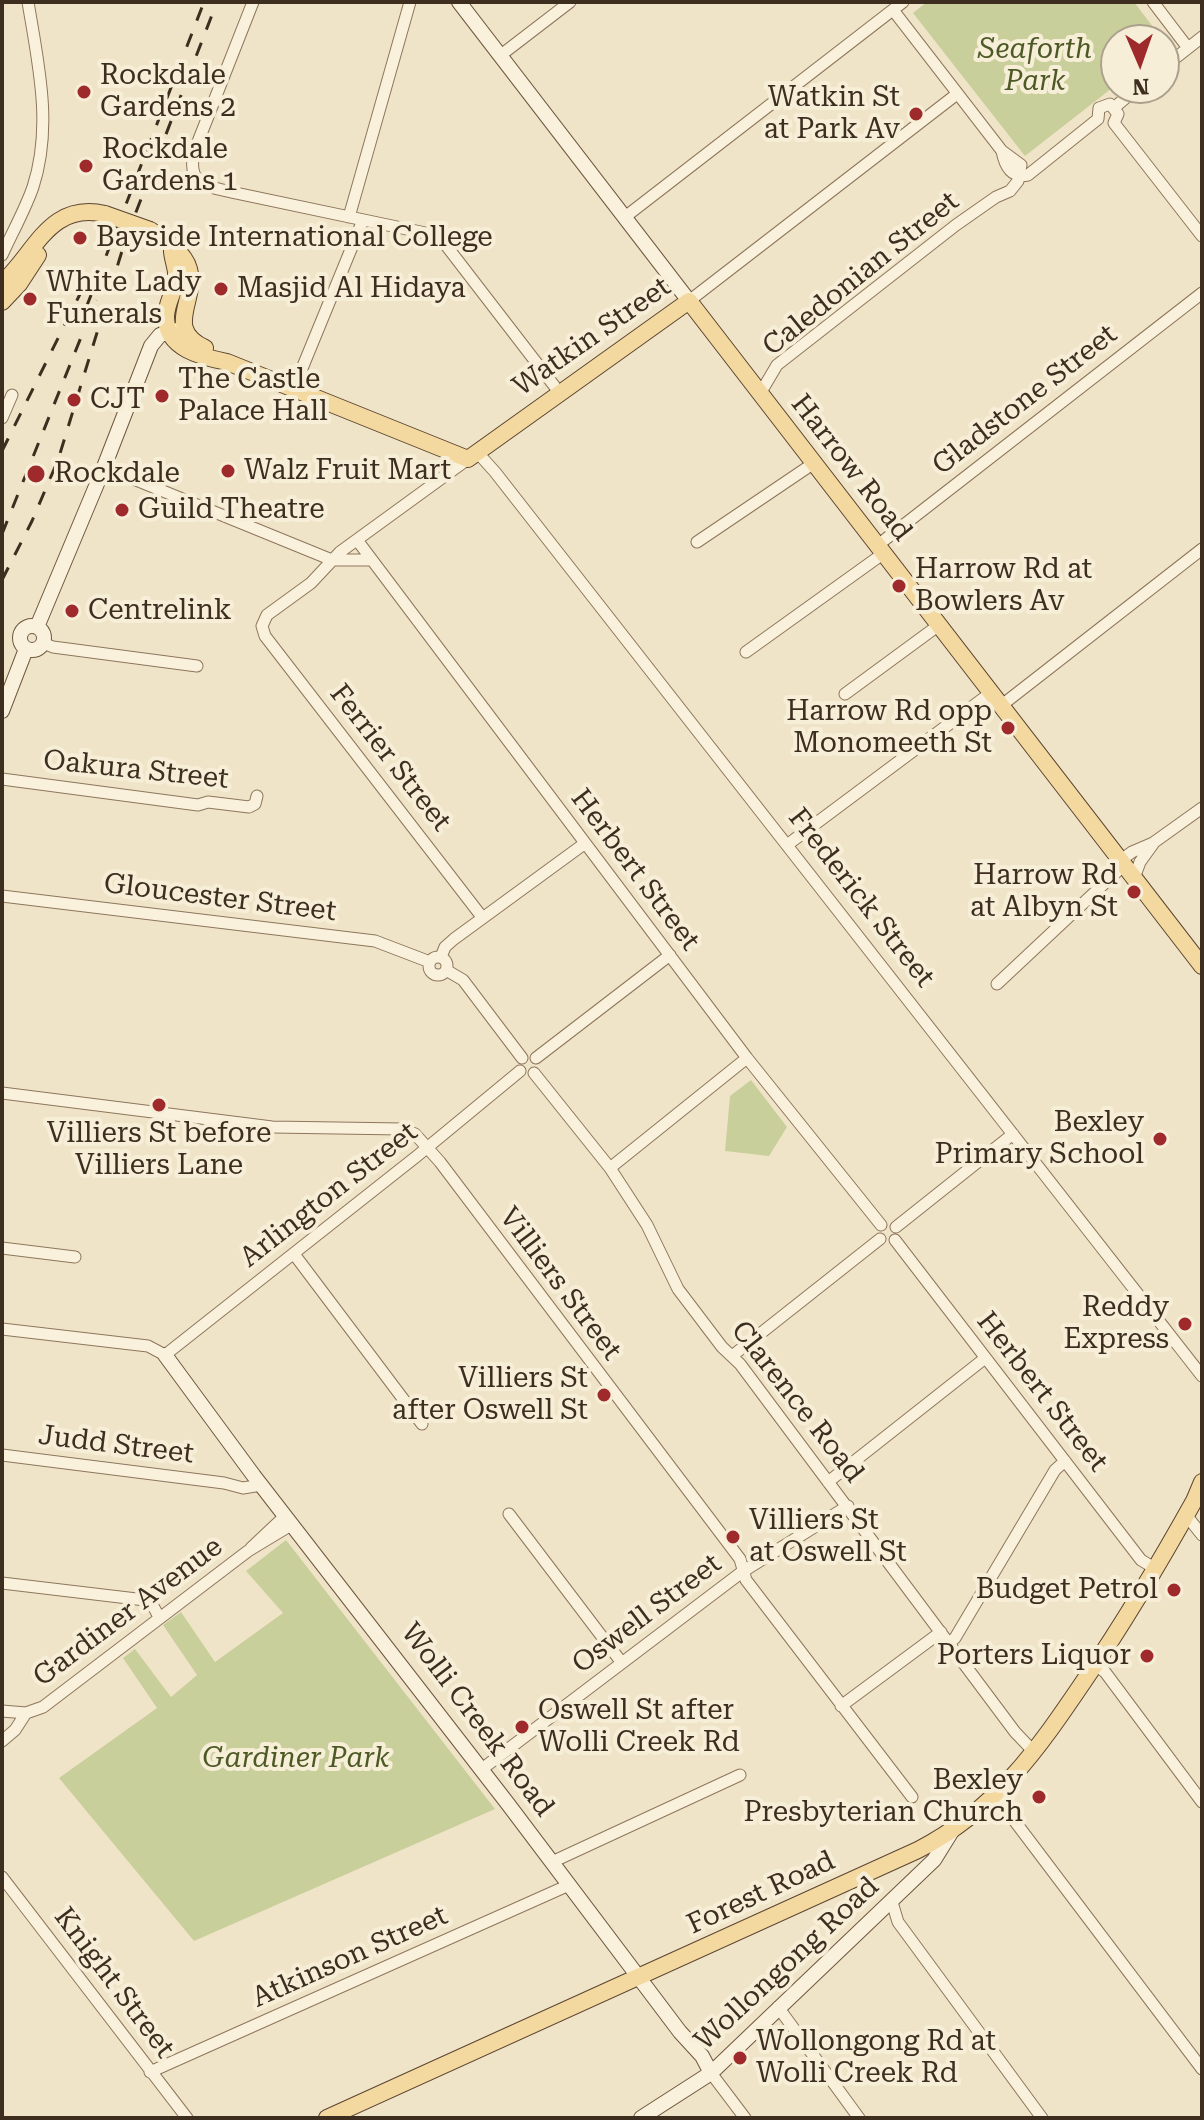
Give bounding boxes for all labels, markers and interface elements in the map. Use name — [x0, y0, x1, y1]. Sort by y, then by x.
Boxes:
north arrow — [1100, 24, 1180, 104]
park label: Seaforth Park — [978, 33, 1092, 99]
place label: Rockdale Gardens 2 — [100, 59, 236, 125]
text: N — [1132, 74, 1150, 99]
place label: Watkin St at Park Av — [764, 81, 900, 147]
marker: Rockdale Gardens 2 — [75, 83, 93, 101]
marker: Watkin St at Park Av — [907, 105, 925, 123]
place label: Rockdale Gardens 1 — [102, 133, 238, 199]
marker: Rockdale Gardens 1 — [77, 157, 95, 175]
street label: Caledonian Street — [756, 185, 966, 363]
place label: Bayside International College — [96, 221, 493, 255]
marker: Bayside International College — [71, 229, 89, 247]
place label: White Lady Funerals — [46, 266, 201, 332]
street label: Watkin Street — [507, 270, 677, 404]
place label: Masjid Al Hidaya — [237, 272, 466, 306]
marker: Masjid Al Hidaya — [212, 280, 230, 298]
marker: White Lady Funerals — [21, 290, 39, 308]
street label: Gladstone Street — [926, 318, 1124, 482]
place label: The Castle Palace Hall — [178, 363, 328, 429]
place label: CJT — [90, 383, 145, 417]
marker: The Castle Palace Hall — [153, 387, 171, 405]
street label: Harrow Road — [783, 388, 919, 548]
marker: CJT — [65, 391, 83, 409]
place label: Walz Fruit Mart — [244, 454, 451, 488]
place label: Rockdale — [54, 457, 180, 491]
marker: Walz Fruit Mart — [219, 462, 237, 480]
marker: Rockdale — [25, 463, 47, 485]
place label: Guild Theatre — [138, 493, 325, 527]
marker: Guild Theatre — [113, 501, 131, 519]
place label: Harrow Rd at Bowlers Av — [915, 553, 1092, 619]
marker: Harrow Rd at Bowlers Av — [890, 577, 908, 595]
place label: Centrelink — [88, 594, 231, 628]
marker: Centrelink — [63, 602, 81, 620]
street label: Ferrier Street — [322, 678, 458, 838]
place label: Harrow Rd opp Monomeeth St — [786, 695, 992, 761]
marker: Harrow Rd opp Monomeeth St — [999, 719, 1017, 737]
street label: Oakura Street — [42, 744, 230, 796]
street label: Herbert Street — [563, 783, 707, 957]
street label: Frederick Street — [781, 802, 941, 994]
place label: Harrow Rd at Albyn St — [970, 859, 1118, 925]
street label: Gloucester Street — [102, 867, 338, 929]
marker: Harrow Rd at Albyn St — [1125, 883, 1143, 901]
marker: Villiers St before Villiers Lane — [150, 1096, 168, 1114]
place label: Bexley Primary School — [934, 1106, 1144, 1172]
street label: Arlington Street — [234, 1115, 424, 1275]
place label: Villiers St before Villiers Lane — [47, 1117, 271, 1183]
marker: Bexley Primary School — [1151, 1130, 1169, 1148]
street label: Villiers Street — [492, 1201, 628, 1367]
place label: Reddy Express — [1064, 1291, 1169, 1357]
street label: Herbert Street — [969, 1306, 1115, 1478]
street label: Clarence Road — [724, 1315, 870, 1489]
marker: Reddy Express — [1176, 1315, 1194, 1333]
place label: Villiers St after Oswell St — [392, 1362, 588, 1428]
marker: Villiers St after Oswell St — [595, 1386, 613, 1404]
street label: Judd Street — [36, 1419, 196, 1471]
place label: Villiers St at Oswell St — [749, 1504, 907, 1570]
marker: Villiers St at Oswell St — [724, 1528, 742, 1546]
street label: Gardiner Avenue — [27, 1530, 229, 1694]
street label: Oswell Street — [566, 1547, 728, 1681]
place label: Budget Petrol — [976, 1573, 1158, 1607]
marker: Budget Petrol — [1165, 1581, 1183, 1599]
street label: Wolli Creek Road — [393, 1617, 561, 1823]
place label: Porters Liquor — [937, 1639, 1131, 1673]
marker: Porters Liquor — [1138, 1647, 1156, 1665]
place label: Oswell St after Wolli Creek Rd — [538, 1694, 740, 1760]
marker: Oswell St after Wolli Creek Rd — [513, 1718, 531, 1736]
park label: Gardiner Park — [202, 1742, 390, 1776]
place label: Bexley Presbyterian Church — [744, 1764, 1023, 1830]
marker: Bexley Presbyterian Church — [1030, 1788, 1048, 1806]
street label: Forest Road — [682, 1844, 840, 1942]
street label: Wollongong Road — [688, 1870, 886, 2058]
street label: Atkinson Street — [247, 1899, 453, 2015]
street label: Knight Street — [47, 1901, 181, 2065]
place label: Wollongong Rd at Wolli Creek Rd — [756, 2025, 996, 2091]
marker: Wollongong Rd at Wolli Creek Rd — [731, 2049, 749, 2067]

